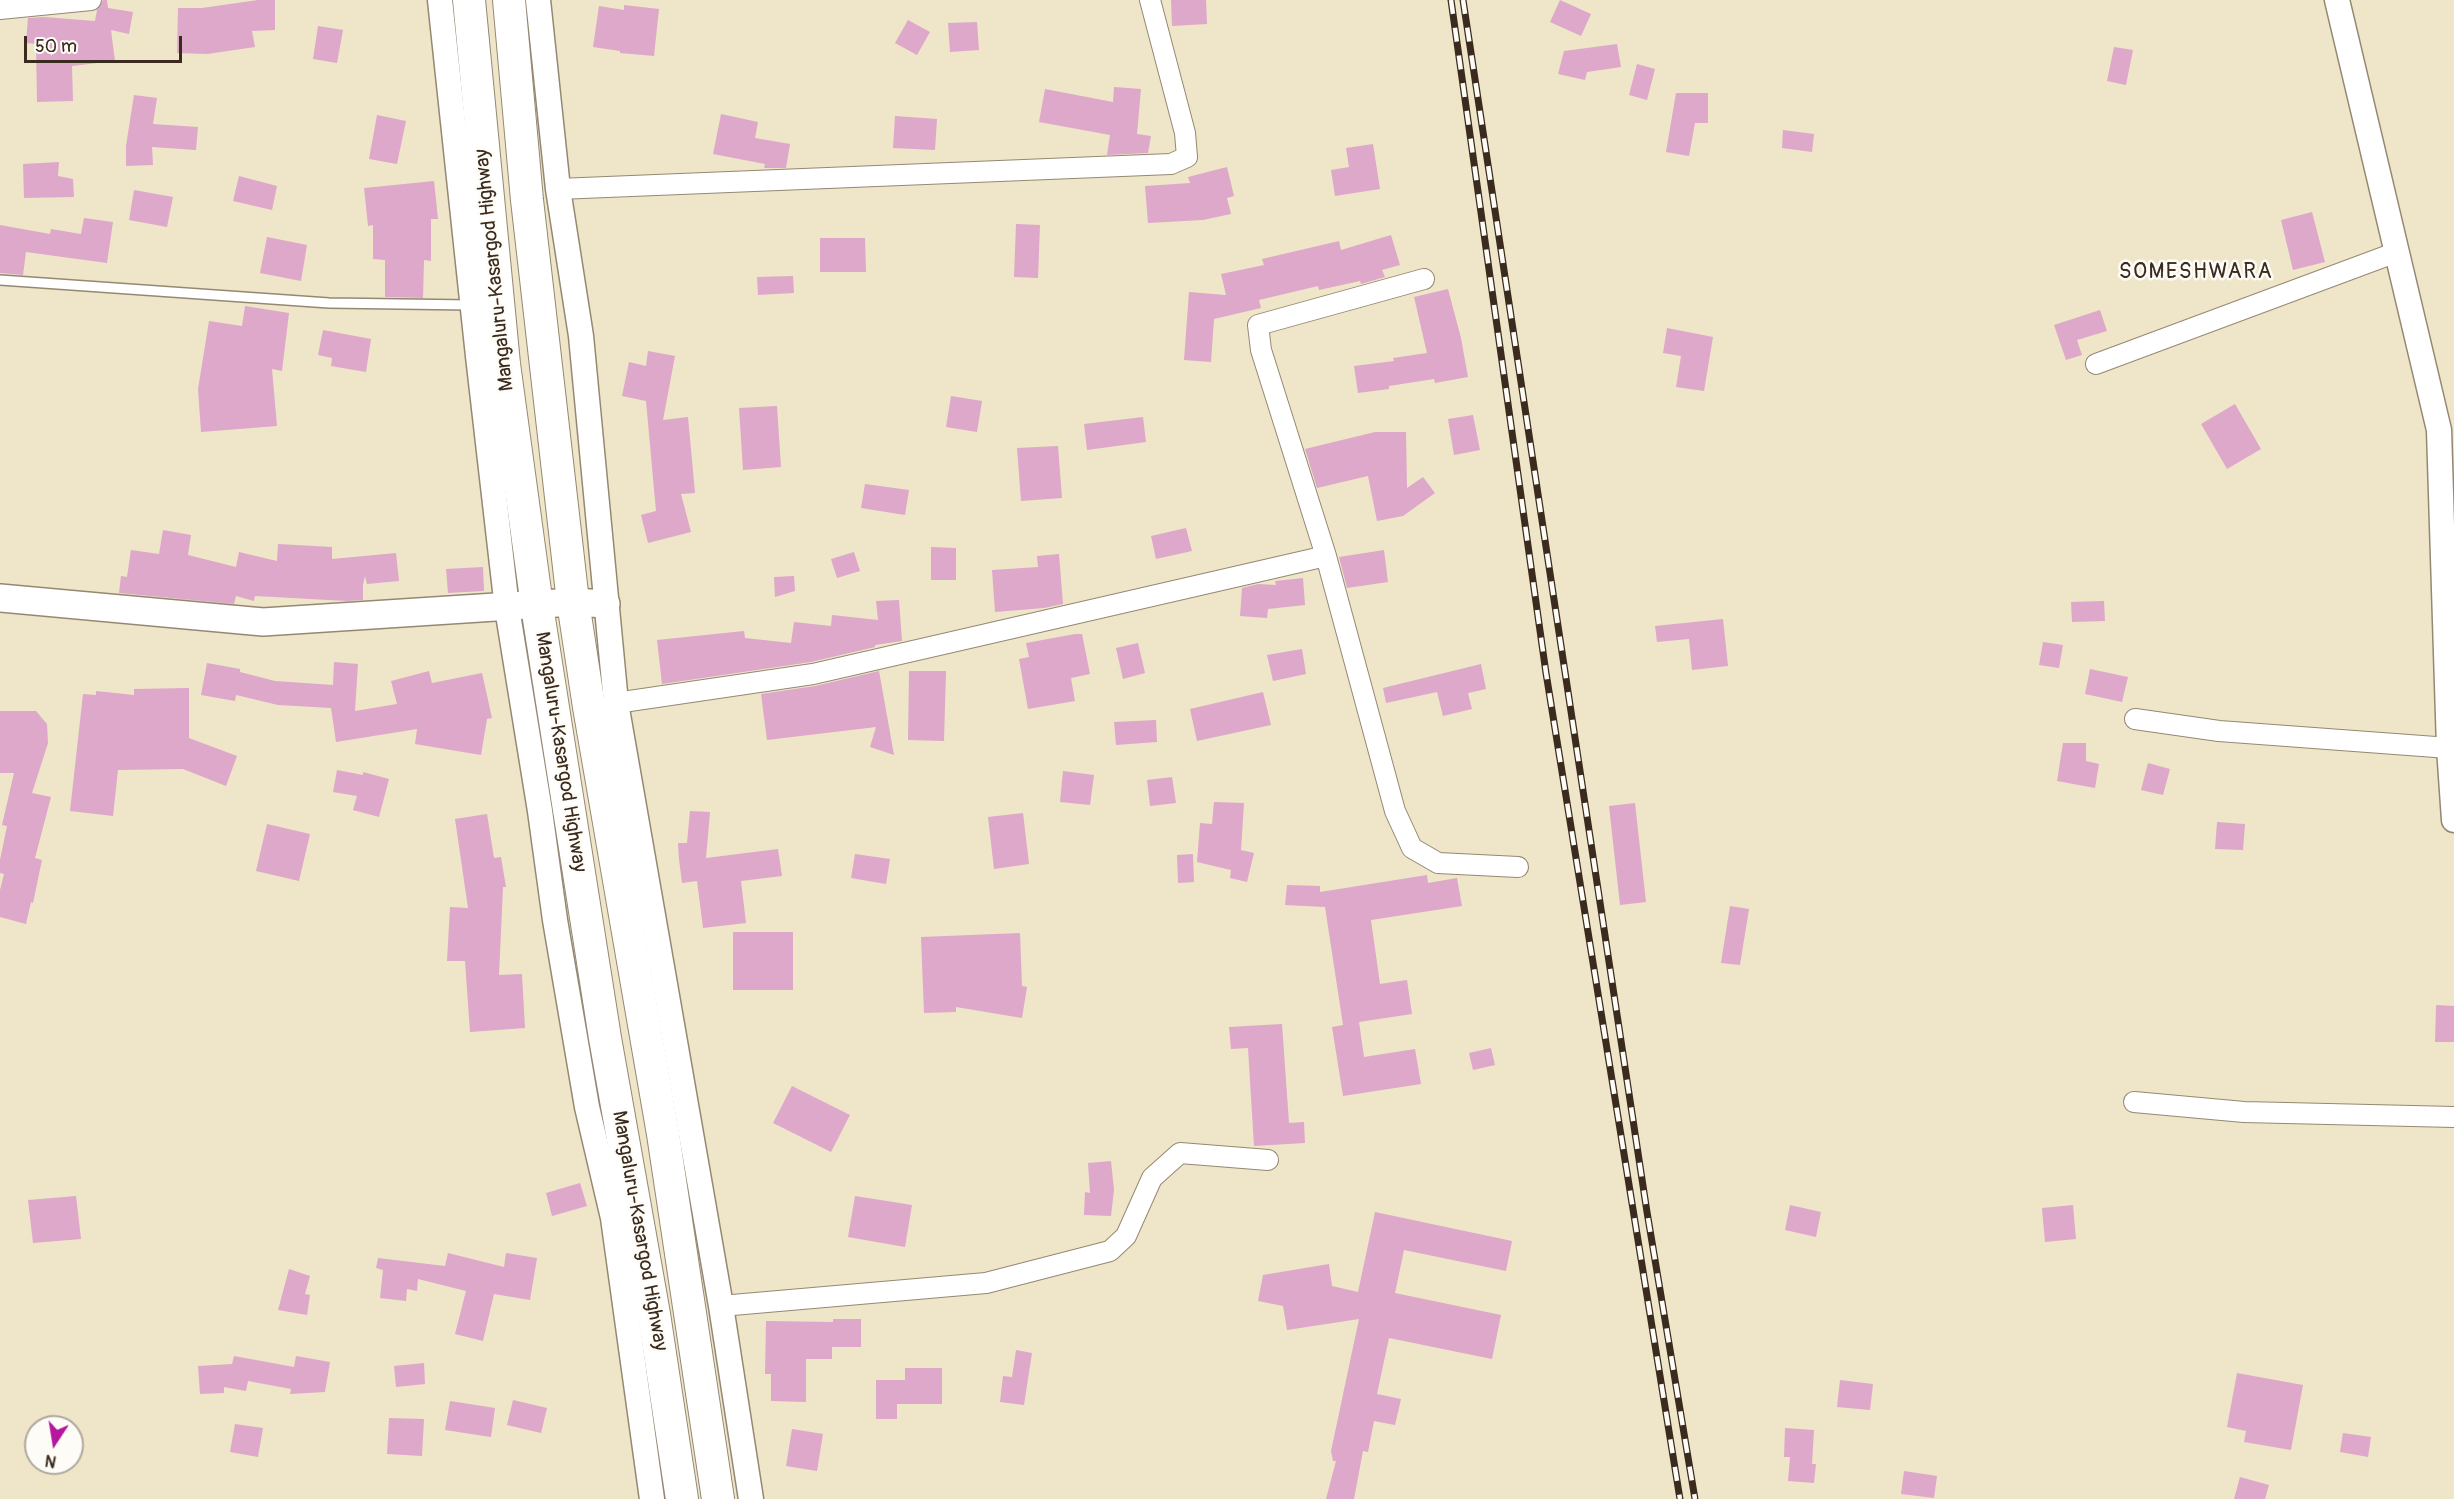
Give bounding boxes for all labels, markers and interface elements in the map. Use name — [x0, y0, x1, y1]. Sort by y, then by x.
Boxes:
scale bar — [27, 24, 184, 62]
text: 50 m — [35, 35, 77, 58]
street label: Mangaluru-Kasargod Highway — [470, 148, 520, 392]
district label: SOMESHWARA — [2119, 259, 2273, 285]
street label: Mangaluru-Kasargod Highway — [529, 630, 591, 874]
street label: Mangaluru-Kasargod Highway — [606, 1109, 672, 1353]
north arrow — [24, 1415, 84, 1475]
text: N — [43, 1450, 58, 1472]

